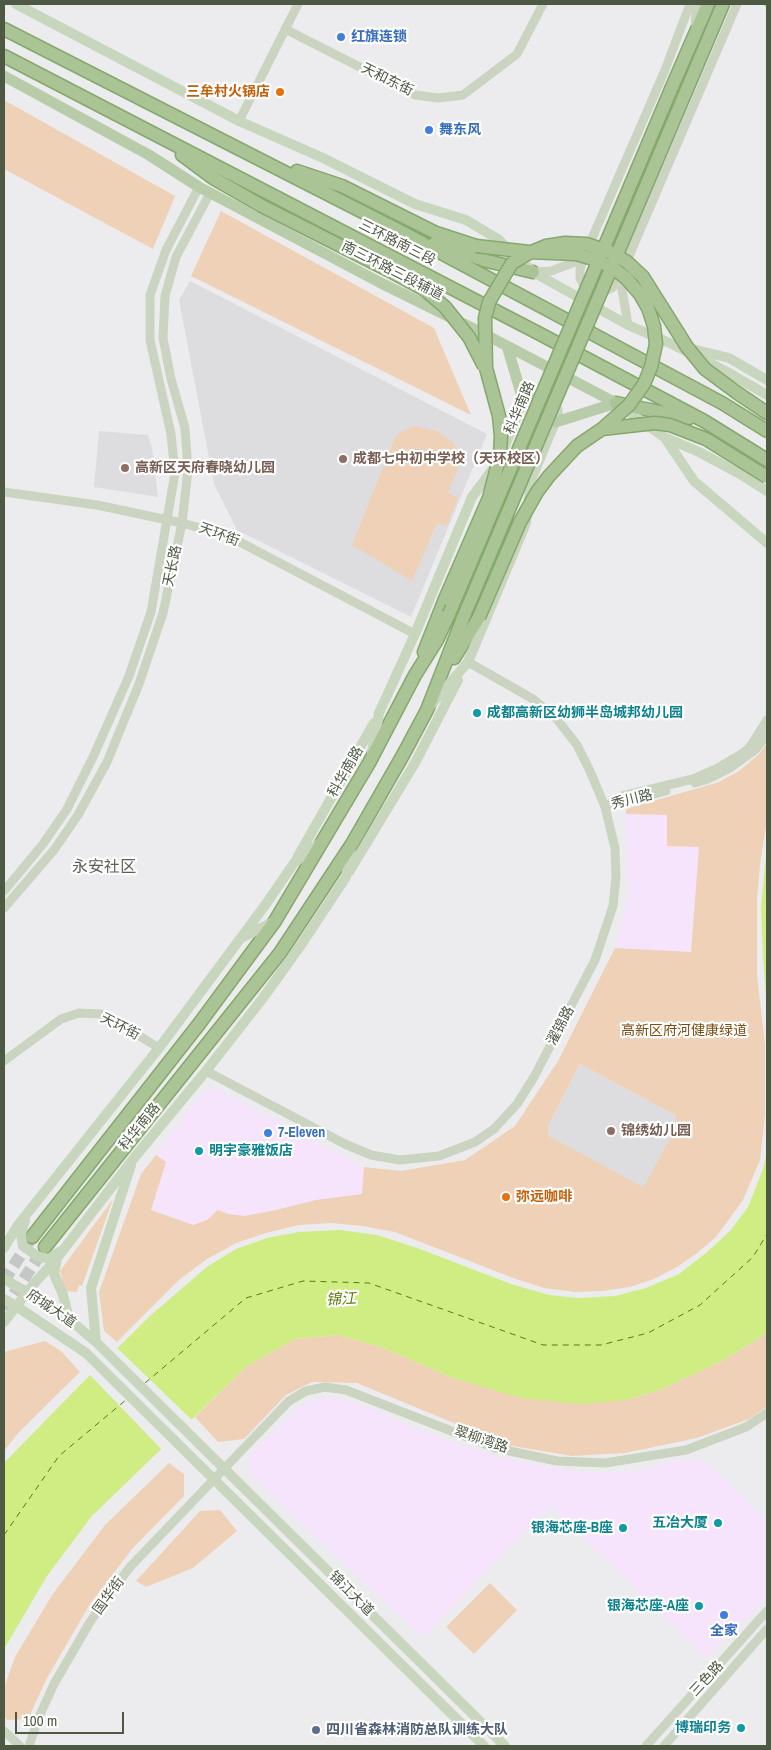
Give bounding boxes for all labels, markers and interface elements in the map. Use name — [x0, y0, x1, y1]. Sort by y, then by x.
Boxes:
place label: 红旗连锁 — [351, 29, 407, 45]
marker: 红旗连锁 — [335, 31, 347, 43]
street label: 天和东街 — [358, 60, 416, 100]
place label: 三牟村火锅店 — [186, 84, 270, 100]
marker: 三牟村火锅店 — [274, 86, 286, 98]
place label: 舞东风 — [439, 122, 481, 138]
marker: 舞东风 — [423, 124, 435, 136]
street label: 三环路南三段 — [356, 216, 438, 270]
street label: 南三环路三段辅道 — [338, 238, 446, 304]
street label: 科华南路 — [501, 379, 539, 437]
place label: 成都七中初中学校（天环校区） — [353, 451, 549, 467]
marker: 成都七中初中学校（天环校区） — [337, 453, 349, 465]
place label: 高新区天府春晓幼儿园 — [135, 460, 275, 476]
marker: 高新区天府春晓幼儿园 — [119, 462, 131, 474]
street label: 天环街 — [196, 520, 242, 550]
street label: 天长路 — [160, 544, 186, 588]
place label: 成都高新区幼狮半岛城邦幼儿园 — [487, 705, 683, 721]
marker: 成都高新区幼狮半岛城邦幼儿园 — [471, 707, 483, 719]
street label: 科华南路 — [325, 744, 367, 800]
street label: 秀川路 — [610, 787, 654, 813]
district label: 永安社区 — [72, 858, 136, 878]
street label: 濯锦路 — [544, 1004, 578, 1048]
street label: 天环街 — [97, 1010, 143, 1044]
park label: 高新区府河健康绿道 — [621, 1023, 747, 1039]
street label: 科华南路 — [116, 1100, 164, 1154]
place label: 锦绣幼儿园 — [621, 1123, 691, 1139]
place label: 7-Eleven — [278, 1125, 325, 1141]
marker: 锦绣幼儿园 — [605, 1125, 617, 1137]
marker: 7-Eleven — [262, 1127, 274, 1139]
place label: 明宇豪雅饭店 — [209, 1143, 293, 1159]
marker: 明宇豪雅饭店 — [193, 1145, 205, 1157]
place label: 弥远咖啡 — [516, 1189, 572, 1205]
marker: 弥远咖啡 — [500, 1191, 512, 1203]
street label: 府城大道 — [23, 1286, 79, 1332]
water label: 锦江 — [326, 1290, 356, 1310]
street label: 翠柳湾路 — [452, 1423, 510, 1457]
place label: 五冶大厦 — [652, 1515, 708, 1531]
marker: 五冶大厦 — [712, 1517, 724, 1529]
place label: 银海芯座-B座 — [531, 1520, 613, 1536]
marker: 银海芯座-B座 — [617, 1522, 629, 1534]
street label: 锦江大道 — [325, 1568, 377, 1620]
street label: 国华街 — [90, 1574, 128, 1618]
place label: 银海芯座-A座 — [607, 1598, 689, 1614]
marker: 银海芯座-A座 — [693, 1600, 705, 1612]
marker: 全家 — [718, 1609, 730, 1621]
place label: 全家 — [710, 1623, 738, 1639]
street label: 三色路 — [687, 1658, 727, 1700]
scale bar — [18, 1702, 126, 1734]
text: 100 m — [23, 1710, 57, 1731]
place label: 博瑞印务 — [675, 1720, 731, 1736]
place label: 四川省森林消防总队训练大队 — [326, 1722, 508, 1738]
marker: 博瑞印务 — [735, 1722, 747, 1734]
marker: 四川省森林消防总队训练大队 — [310, 1724, 322, 1736]

